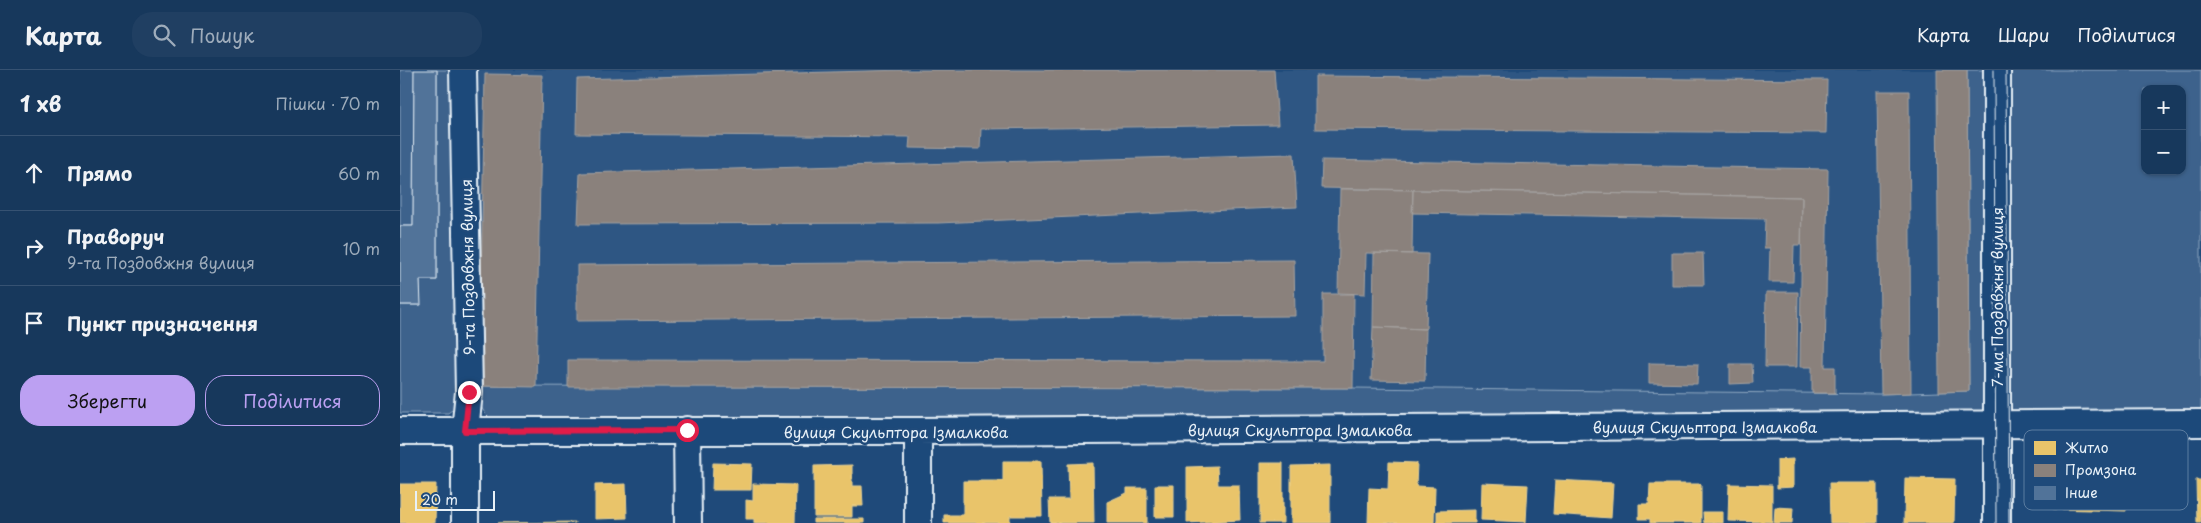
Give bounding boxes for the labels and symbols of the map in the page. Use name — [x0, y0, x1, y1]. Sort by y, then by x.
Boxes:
street label: 9-та Поздовжня вулиця — [454, 179, 480, 355]
street label: 7-ма Поздовжня вулиця — [1985, 207, 2008, 387]
route end — [458, 381, 481, 404]
street label: вулиця Скульптора Ізмалкова — [1593, 415, 1818, 438]
street label: вулиця Скульптора Ізмалкова — [1188, 418, 1413, 441]
route start — [676, 419, 699, 442]
street label: вулиця Скульптора Ізмалкова — [784, 420, 1009, 443]
legend — [2024, 430, 2188, 510]
text: Житло — [2065, 437, 2109, 458]
text: Промзона — [2065, 459, 2136, 480]
text: Інше — [2065, 482, 2098, 503]
scale bar — [415, 488, 495, 511]

